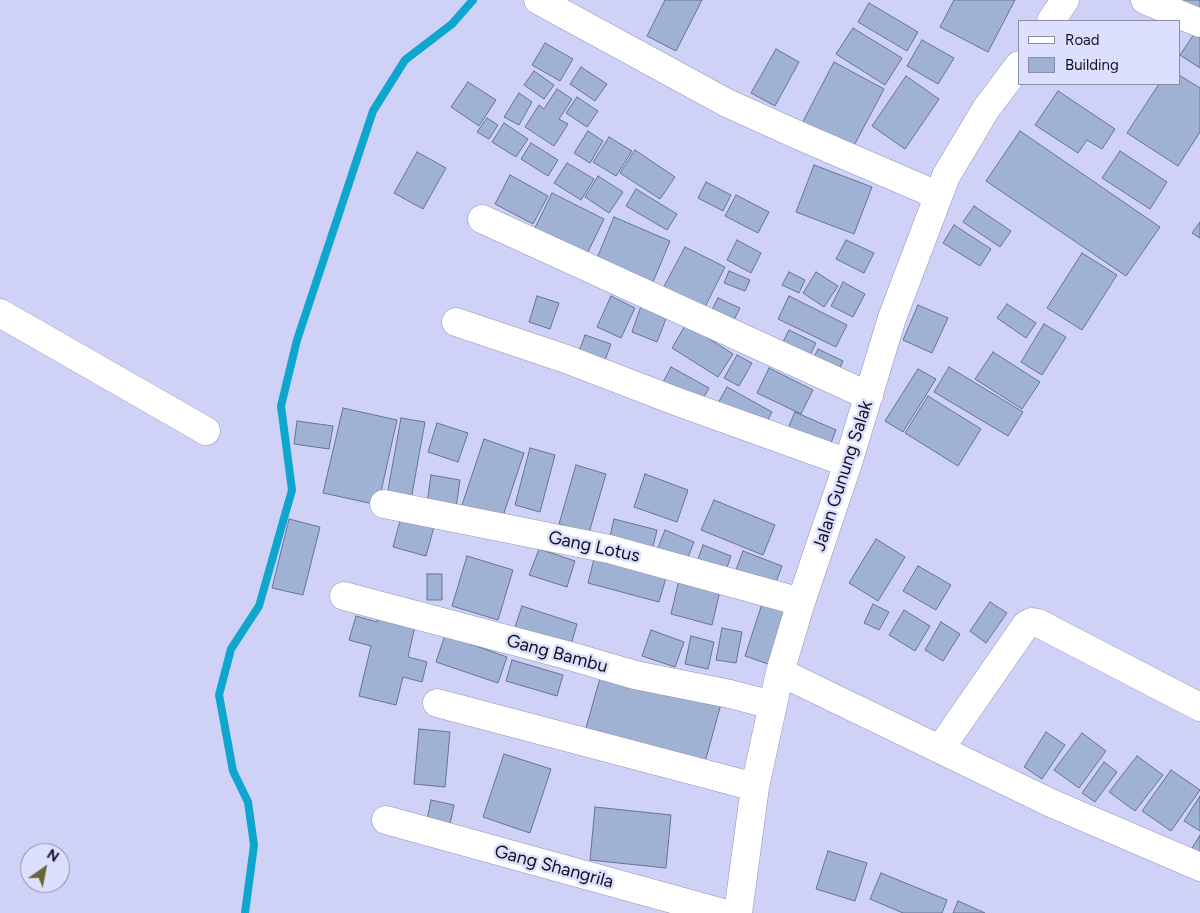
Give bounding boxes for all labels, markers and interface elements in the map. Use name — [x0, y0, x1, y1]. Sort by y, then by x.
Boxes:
legend — [1018, 20, 1180, 85]
text: Road — [1065, 31, 1100, 49]
text: Building — [1065, 56, 1119, 74]
street label: Jalan Gunung Salak — [808, 398, 878, 554]
street label: Gang Lotus — [546, 527, 642, 567]
street label: Gang Bambu — [504, 630, 610, 678]
street label: Gang Shangrila — [492, 841, 616, 893]
north arrow — [20, 843, 70, 893]
text: N — [44, 846, 62, 866]

